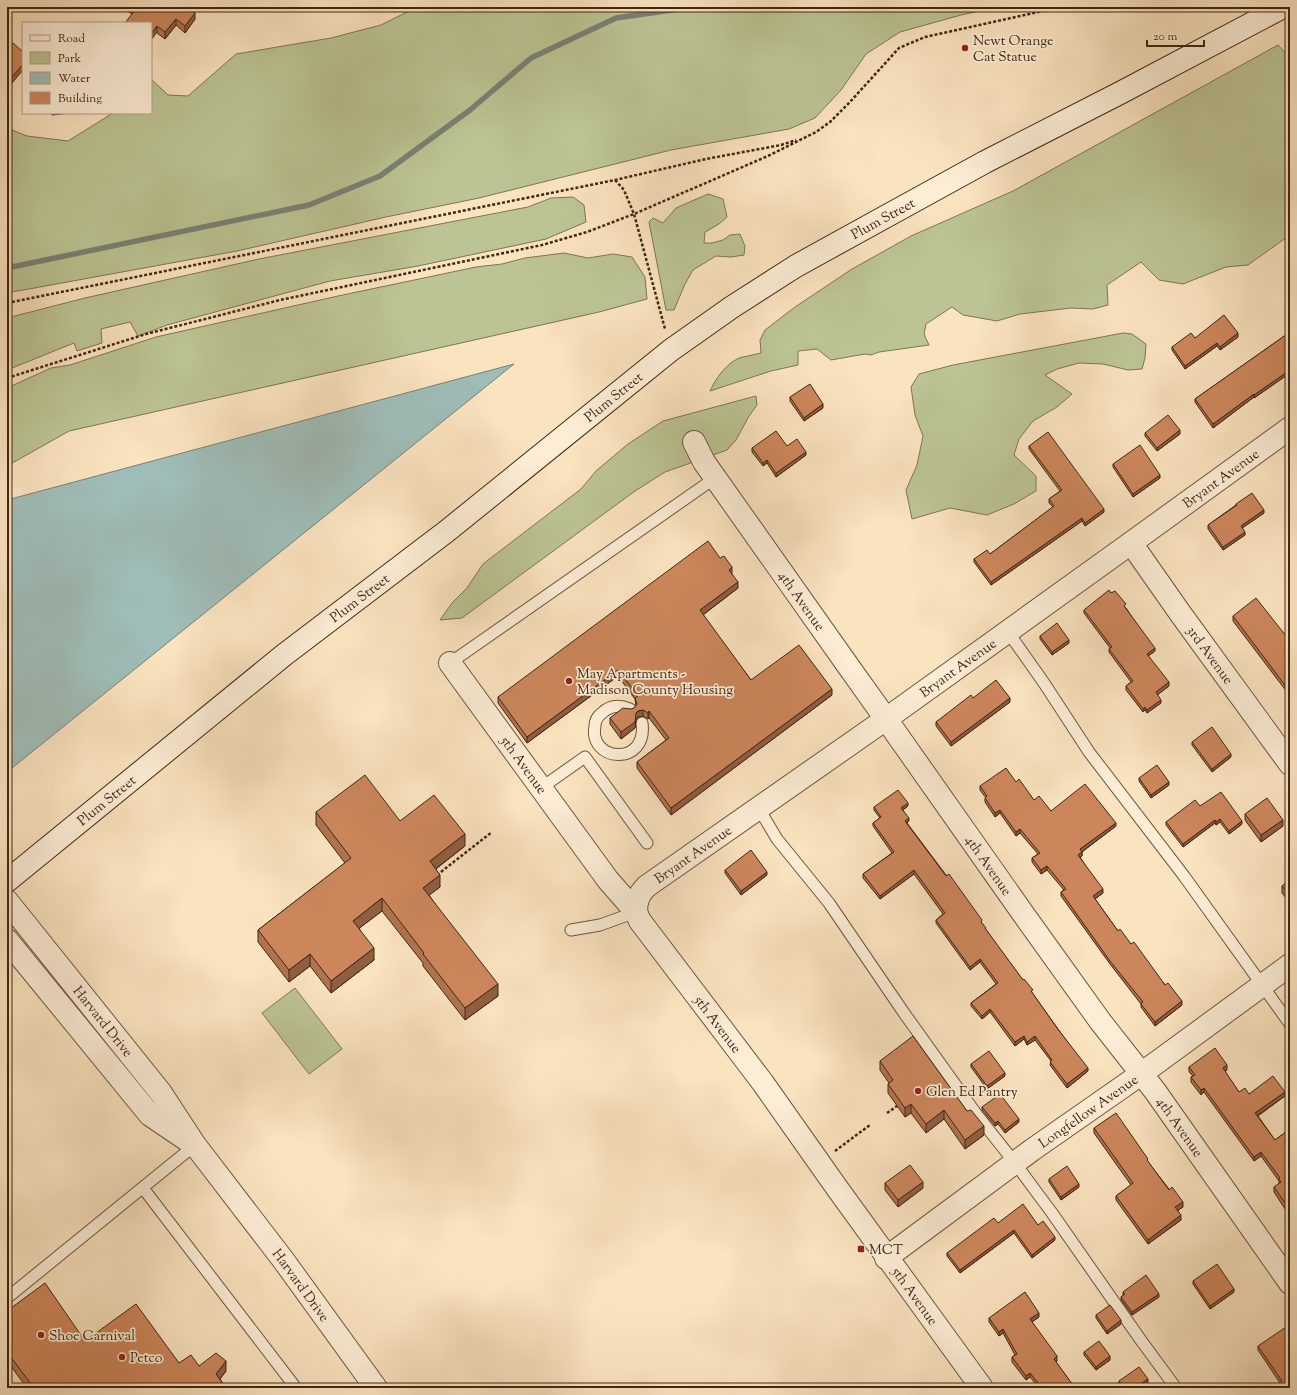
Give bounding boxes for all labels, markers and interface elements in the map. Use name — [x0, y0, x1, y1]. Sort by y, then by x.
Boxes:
legend — [22, 22, 152, 114]
scale bar — [1147, 22, 1204, 48]
text: 20 m — [1153, 28, 1178, 46]
text: Road — [58, 30, 85, 48]
place label: Newt Orange Cat Statue — [973, 32, 1054, 68]
marker: Newt Orange Cat Statue — [960, 43, 970, 53]
text: Park — [58, 50, 81, 68]
text: Water — [58, 70, 91, 88]
text: Building — [58, 90, 102, 108]
street label: Plum Street — [848, 194, 920, 246]
street label: Plum Street — [581, 368, 648, 428]
street label: Bryant Avenue — [1179, 445, 1264, 514]
street label: 4th Avenue — [772, 567, 829, 636]
street label: Plum Street — [326, 570, 395, 629]
street label: 3rd Avenue — [1180, 622, 1237, 689]
street label: Bryant Avenue — [916, 635, 1001, 704]
place label: May Apartments - Madison County Housing — [577, 665, 733, 701]
marker: May Apartments - Madison County Housing — [564, 676, 574, 686]
street label: 5th Avenue — [494, 732, 551, 799]
street label: Plum Street — [74, 771, 141, 832]
street label: Bryant Avenue — [651, 822, 737, 890]
street label: 4th Avenue — [959, 832, 1016, 901]
street label: Harvard Drive — [67, 983, 137, 1062]
street label: 5th Avenue — [688, 991, 745, 1058]
street label: Longfellow Avenue — [1035, 1071, 1143, 1154]
place label: Glen Ed Pantry — [926, 1083, 1018, 1103]
marker: Glen Ed Pantry — [913, 1086, 923, 1096]
street label: 4th Avenue — [1150, 1093, 1207, 1162]
place label: MCT — [869, 1241, 903, 1261]
marker: MCT — [856, 1244, 866, 1254]
street label: Harvard Drive — [266, 1245, 333, 1327]
street label: 5th Avenue — [885, 1263, 942, 1330]
place label: Shoe Carnival — [49, 1327, 135, 1347]
marker: Shoe Carnival — [36, 1330, 46, 1340]
place label: Petco — [130, 1349, 163, 1369]
marker: Petco — [117, 1352, 127, 1362]

